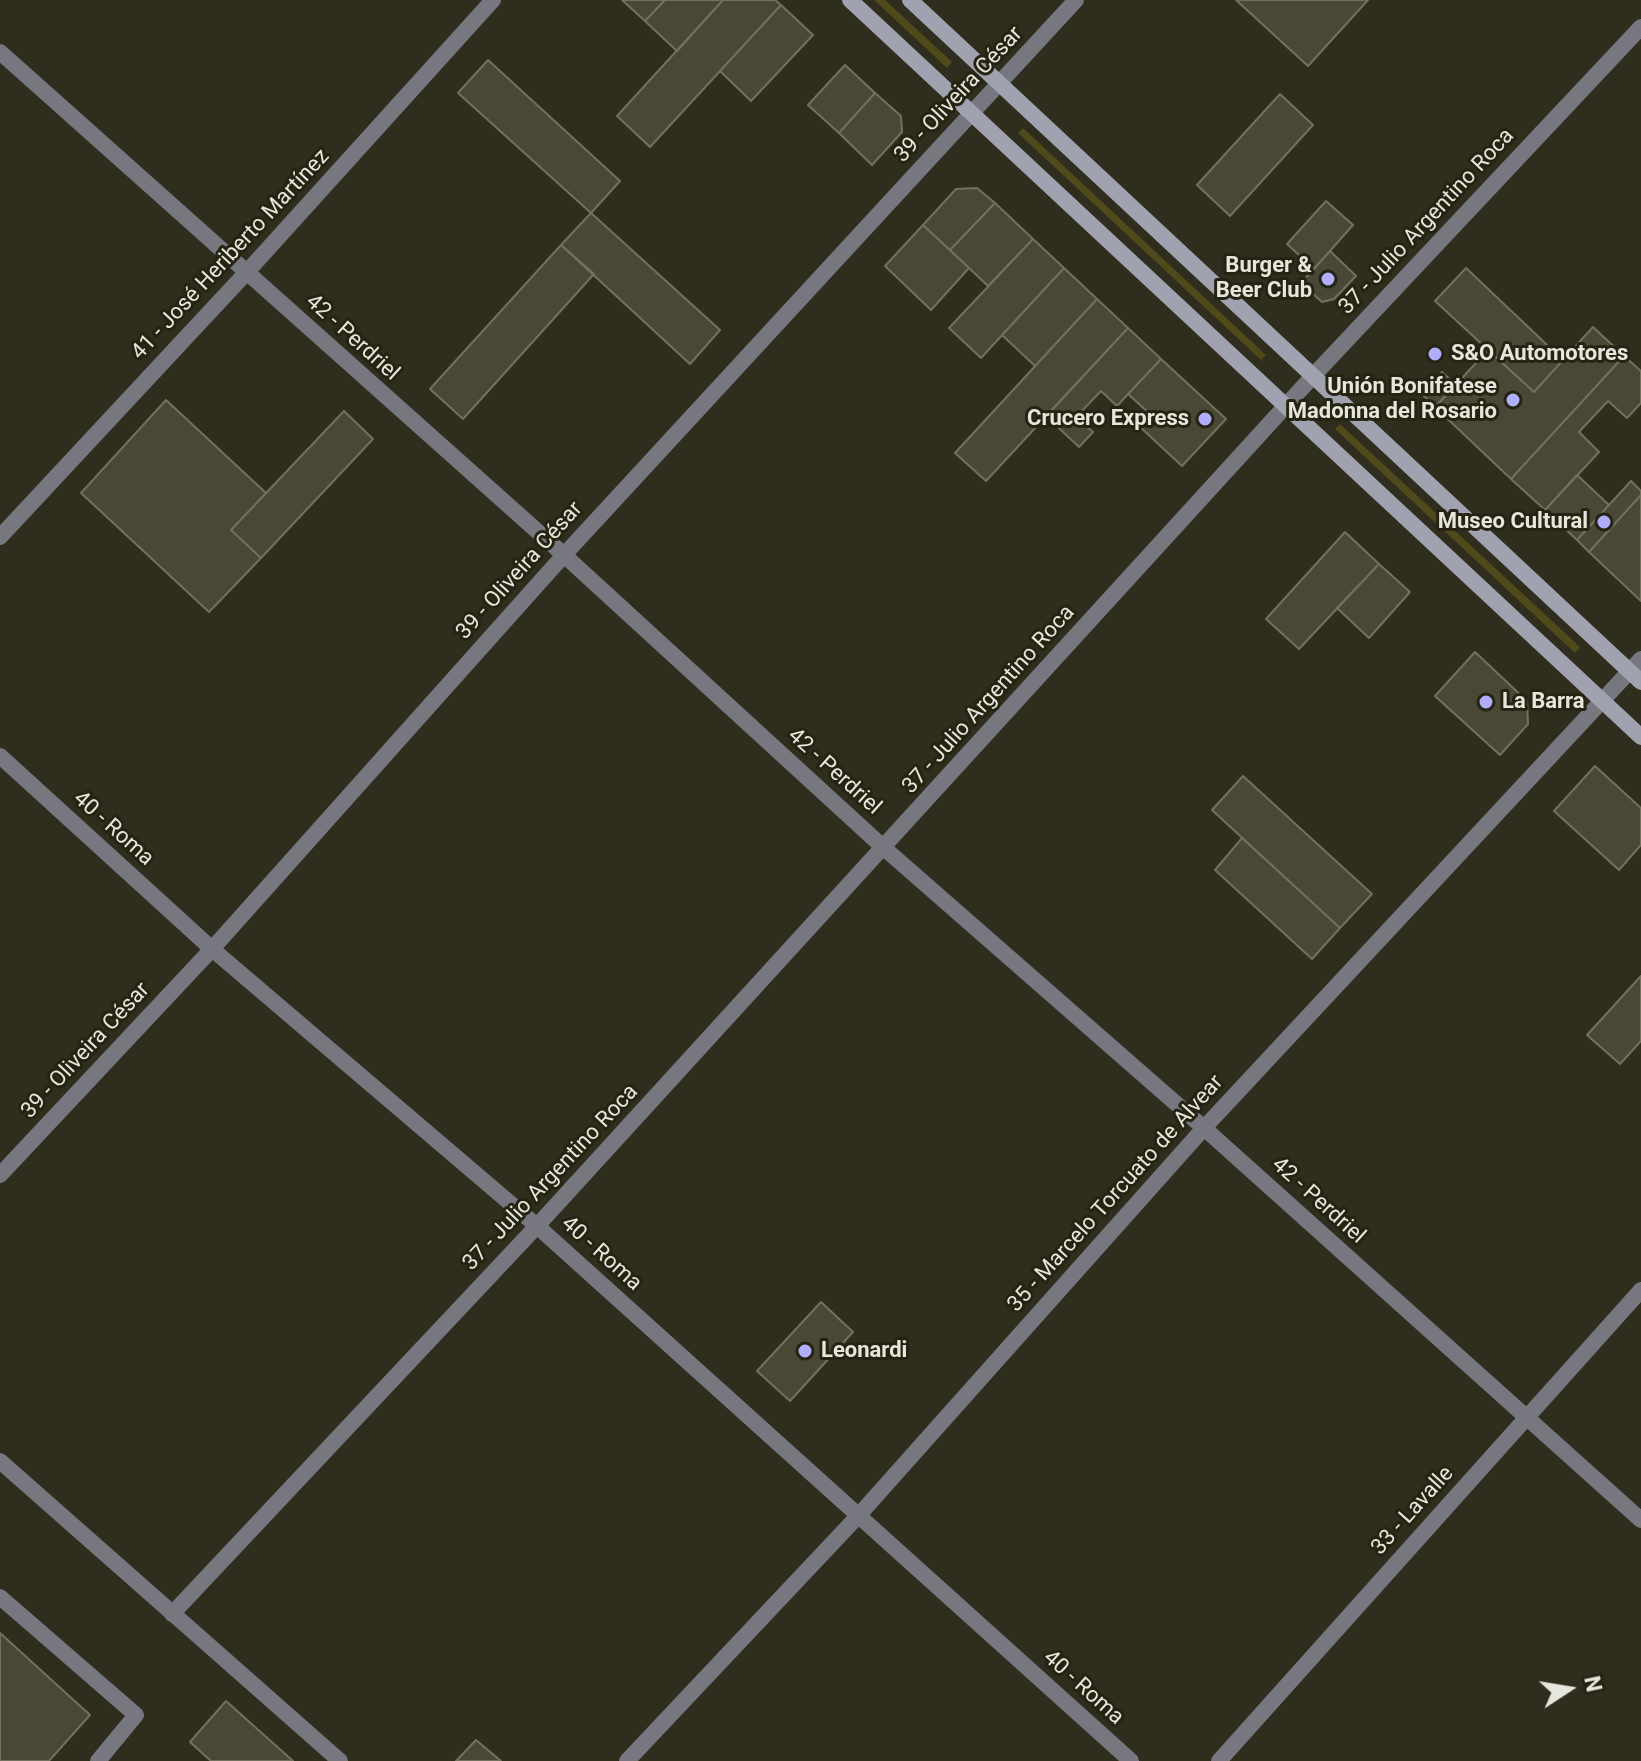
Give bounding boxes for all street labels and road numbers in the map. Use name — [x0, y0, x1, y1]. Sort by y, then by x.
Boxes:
street label: 39 - Oliveira César — [889, 22, 1029, 168]
street label: 37 - Julio Argentino Roca — [1334, 123, 1520, 321]
street label: 41 - José Heriberto Martínez — [126, 144, 336, 366]
street label: 42 - Perdriel — [300, 289, 404, 387]
street label: 39 - Oliveira César — [451, 497, 589, 645]
street label: 37 - Julio Argentino Roca — [897, 600, 1081, 800]
street label: 42 - Perdriel — [782, 723, 886, 821]
street label: 40 - Roma — [67, 786, 159, 872]
street label: 39 - Oliveira César — [16, 978, 156, 1124]
street label: 35 - Marcelo Torcuato de Alvear — [1002, 1070, 1230, 1318]
street label: 37 - Julio Argentino Roca — [458, 1079, 644, 1277]
street label: 42 - Perdriel — [1266, 1152, 1370, 1250]
street label: 40 - Roma — [555, 1211, 647, 1297]
street label: 33 - Lavalle — [1366, 1461, 1460, 1561]
street label: 40 - Roma — [1037, 1645, 1129, 1731]

